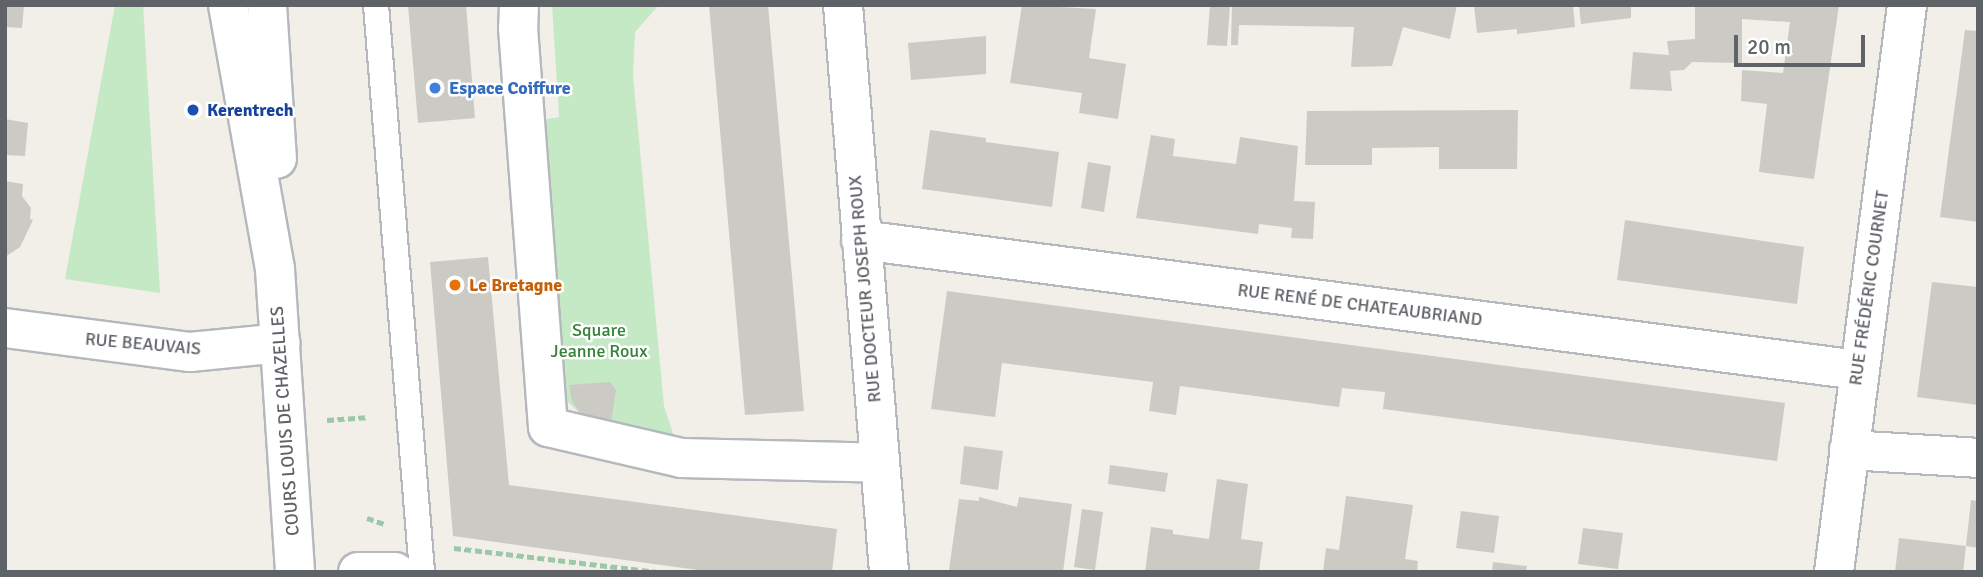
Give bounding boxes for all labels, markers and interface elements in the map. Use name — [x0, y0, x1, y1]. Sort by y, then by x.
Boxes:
scale bar — [1738, 21, 1869, 65]
text: 20 m — [1747, 34, 1791, 60]
place label: Espace Coiffure — [449, 77, 571, 99]
marker: Espace Coiffure — [427, 80, 443, 96]
place label: Kerentrech — [207, 99, 293, 121]
marker: Kerentrech — [185, 102, 201, 118]
street label: RUE DOCTEUR JOSEPH ROUX — [844, 175, 886, 403]
street label: RUE FRÉDÉRIC COURNET — [1845, 189, 1893, 387]
place label: Le Bretagne — [469, 274, 562, 296]
marker: Le Bretagne — [447, 277, 463, 293]
street label: RUE RENÉ DE CHATEAUBRIAND — [1236, 279, 1484, 331]
street label: COURS LOUIS DE CHAZELLES — [266, 305, 304, 537]
park label: Square Jeanne Roux — [551, 320, 647, 362]
street label: RUE BEAUVAIS — [84, 328, 202, 360]

